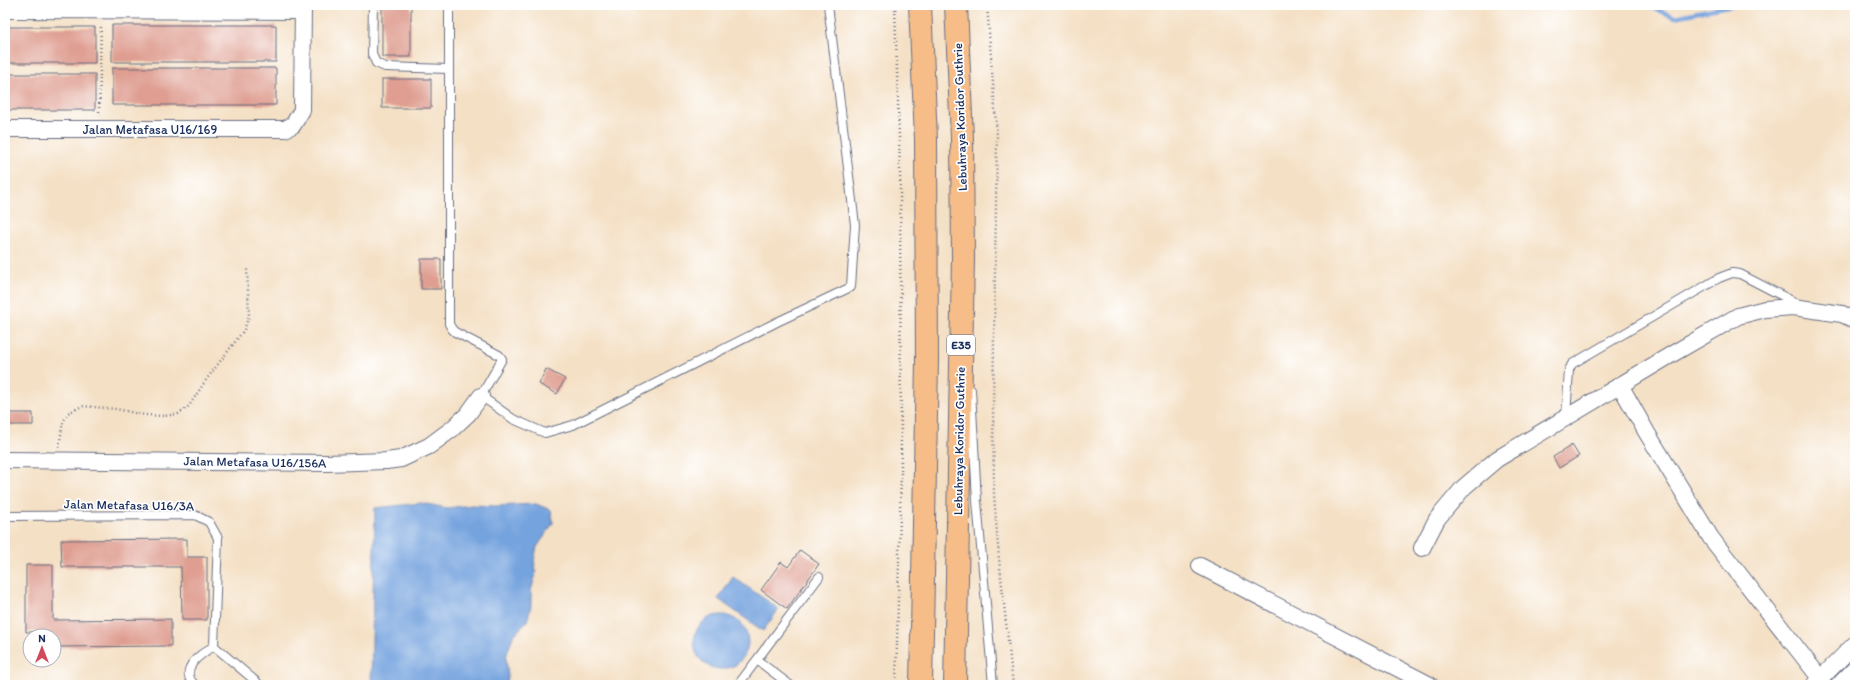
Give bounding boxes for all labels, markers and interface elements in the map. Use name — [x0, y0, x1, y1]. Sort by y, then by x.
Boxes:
street label: Lebuhraya Koridor Guthrie — [950, 43, 970, 191]
street label: Jalan Metafasa U16/169 — [83, 122, 217, 137]
road number: E35 — [947, 335, 975, 355]
street label: Lebuhraya Koridor Guthrie — [950, 367, 968, 515]
street label: Jalan Metafasa U16/156A — [183, 453, 327, 471]
street label: Jalan Metafasa U16/3A — [64, 496, 195, 514]
north arrow — [22, 628, 62, 668]
text: N — [38, 632, 46, 645]

